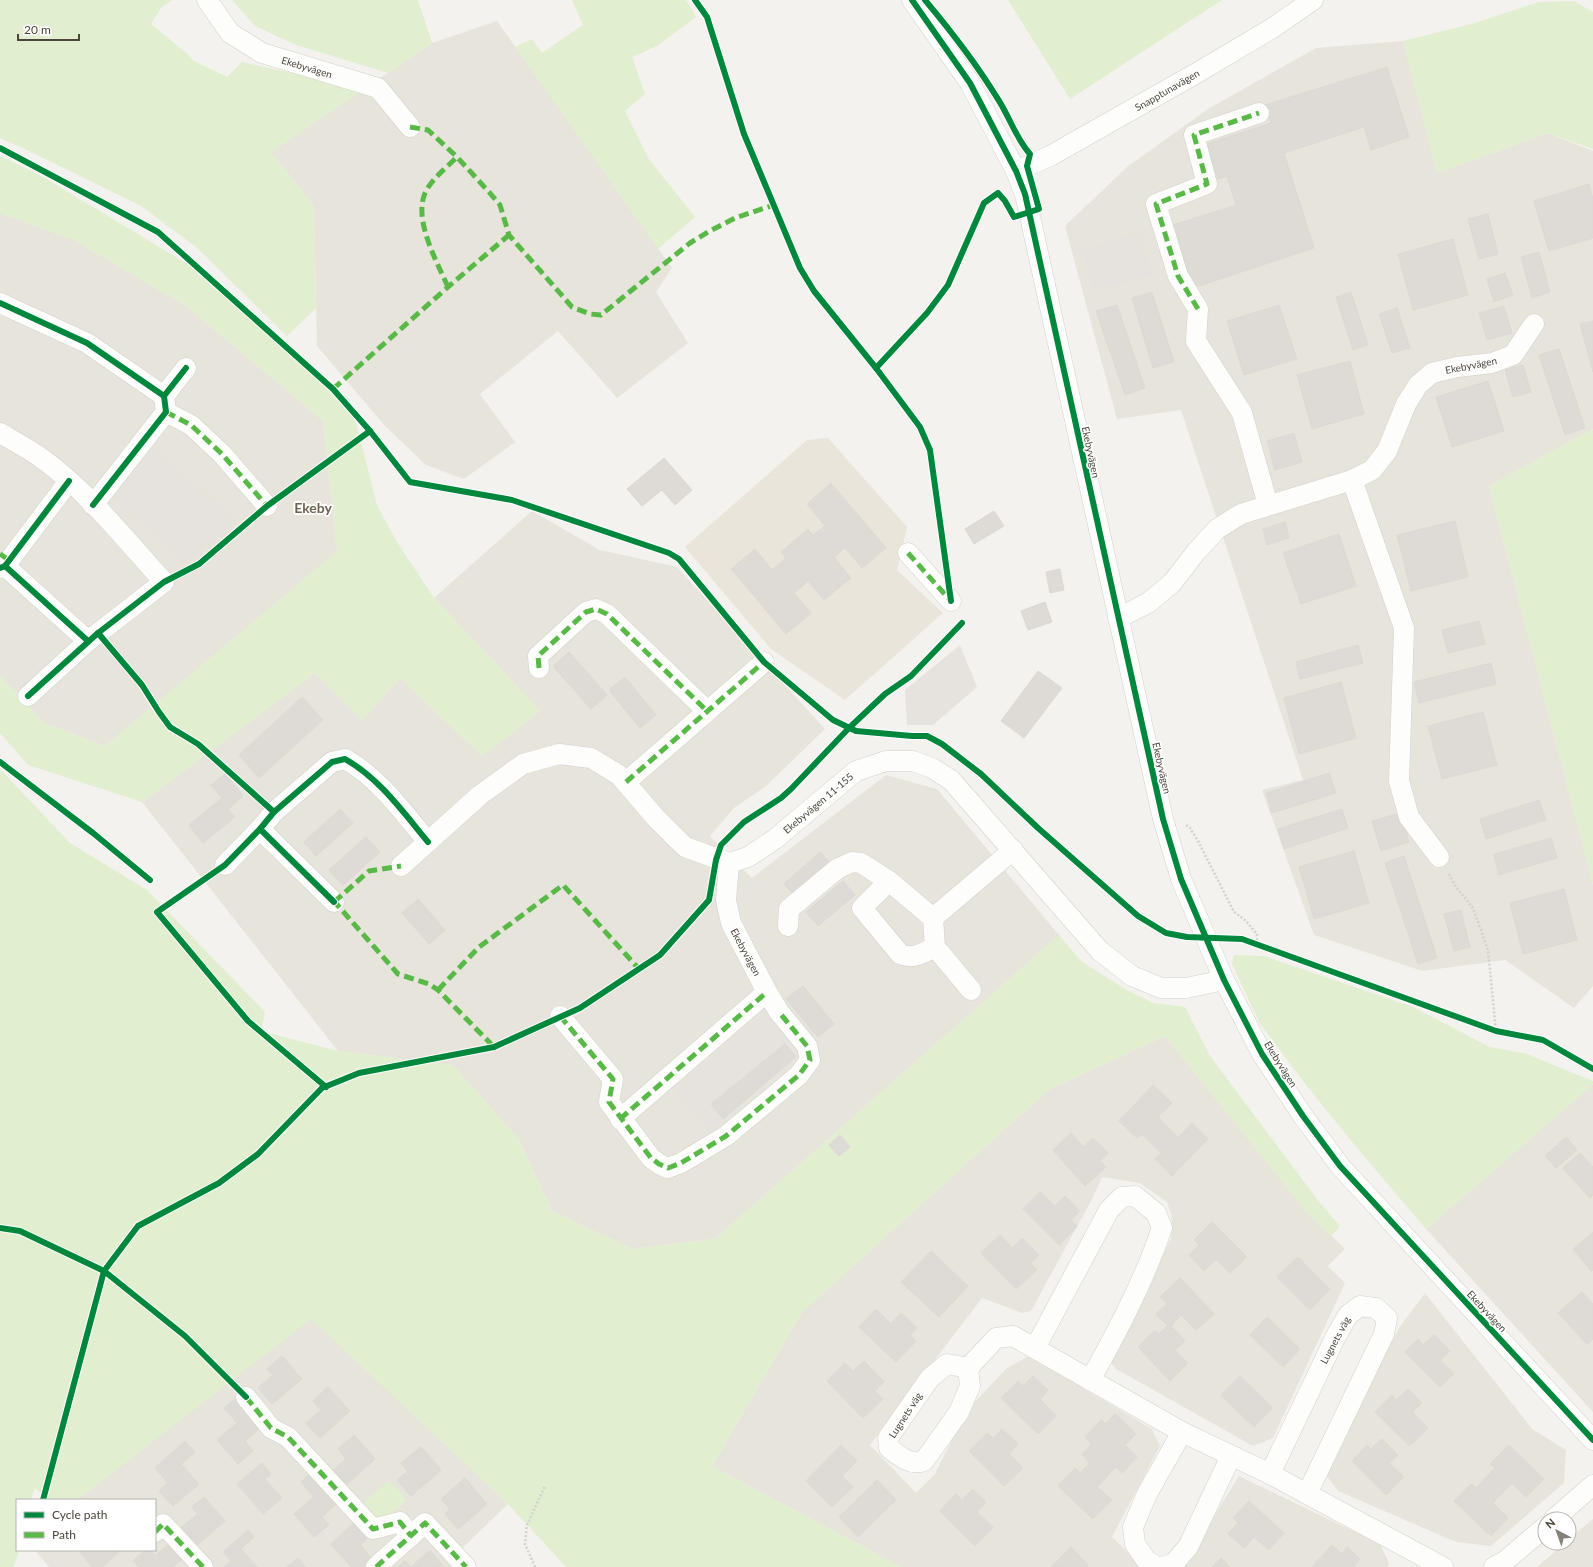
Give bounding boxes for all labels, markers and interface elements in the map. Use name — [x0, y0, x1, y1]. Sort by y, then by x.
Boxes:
scale bar — [18, 16, 79, 42]
text: 20 m — [24, 22, 51, 37]
street label: Ekebyvägen — [280, 54, 334, 80]
street label: Snapptunavägen — [1133, 67, 1201, 113]
street label: Ekebyvägen — [1444, 354, 1498, 376]
street label: Ekebyvägen — [1080, 425, 1102, 479]
district label: Ekeby — [294, 499, 332, 516]
street label: Ekebyvägen — [1150, 741, 1174, 795]
street label: Ekebyvägen 11-155 — [781, 770, 856, 836]
street label: Ekebyvägen — [728, 926, 764, 978]
street label: Ekebyvägen — [1262, 1039, 1300, 1089]
street label: Ekebyvägen — [1465, 1288, 1509, 1334]
street label: Lugnets väg — [1318, 1314, 1352, 1366]
street label: Lugnets väg — [886, 1390, 924, 1440]
legend — [16, 1499, 156, 1551]
text: Cycle path — [52, 1507, 107, 1522]
north arrow — [1537, 1511, 1577, 1551]
text: N — [1543, 1515, 1558, 1531]
text: Path — [52, 1527, 76, 1542]

